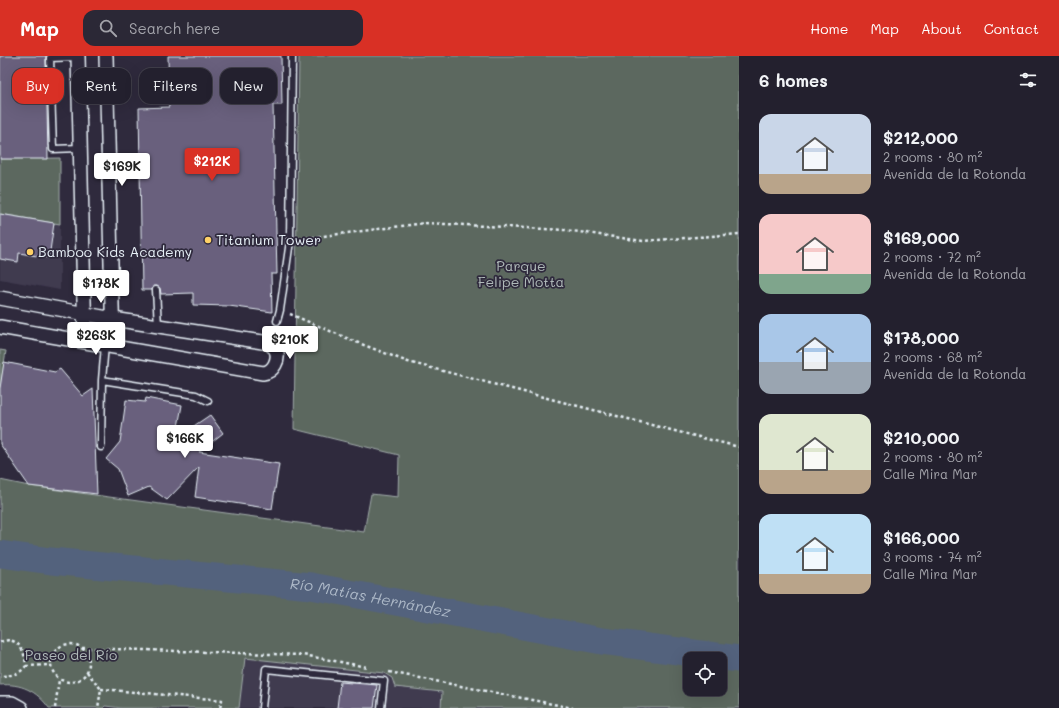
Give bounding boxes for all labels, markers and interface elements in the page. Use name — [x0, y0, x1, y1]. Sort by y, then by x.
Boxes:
search box — [83, 10, 363, 46]
text: Map — [20, 16, 59, 41]
icon: search — [97, 17, 119, 39]
text: Search here — [129, 18, 220, 38]
text: Home — [810, 19, 848, 38]
text: Map — [870, 19, 899, 38]
text: About — [921, 19, 962, 38]
text: Contact — [984, 19, 1039, 38]
chip: Buy — [12, 68, 64, 104]
chip: Rent — [72, 68, 131, 104]
chip: Filters — [139, 68, 212, 104]
chip: New — [220, 68, 277, 104]
text: 6 homes — [759, 69, 828, 91]
icon: filters — [1017, 69, 1039, 91]
text: $212,000 — [883, 126, 958, 148]
icon: home — [791, 130, 839, 178]
pin: $212K — [184, 148, 240, 182]
text: 2 rooms · 80 m² — [883, 148, 982, 165]
text: $212K — [194, 152, 230, 169]
pin: $169K — [94, 153, 150, 187]
text: $169K — [103, 157, 141, 174]
text: Avenida de la Rotonda — [883, 165, 1026, 182]
text: $169,000 — [883, 226, 960, 248]
place label: Titanium Tower — [216, 230, 321, 249]
icon: home — [791, 230, 839, 278]
marker: Titanium Tower — [203, 235, 213, 245]
place label: Bamboo Kids Academy — [38, 242, 192, 261]
marker: Bamboo Kids Academy — [25, 247, 35, 257]
text: 2 rooms · 72 m² — [883, 248, 981, 265]
park label: Parque Felipe Motta — [478, 256, 564, 291]
text: Avenida de la Rotonda — [883, 265, 1026, 282]
pin: $178K — [73, 270, 129, 304]
text: $178K — [82, 274, 120, 291]
pin: $263K — [68, 322, 124, 356]
text: $263K — [76, 326, 116, 343]
pin: $210K — [262, 326, 318, 360]
text: $178,000 — [883, 326, 959, 348]
text: $210K — [271, 330, 309, 347]
icon: home — [791, 330, 839, 378]
text: 2 rooms · 68 m² — [883, 348, 982, 365]
text: Avenida de la Rotonda — [883, 365, 1026, 382]
pin: $166K — [157, 425, 213, 459]
text: $210,000 — [883, 426, 959, 448]
text: $166K — [166, 429, 204, 446]
icon: home — [791, 430, 839, 478]
text: 2 rooms · 80 m² — [883, 448, 982, 465]
text: Calle Mira Mar — [883, 465, 977, 482]
text: $166,000 — [883, 526, 960, 548]
icon: home — [791, 530, 839, 578]
text: 3 rooms · 74 m² — [883, 548, 982, 565]
text: Calle Mira Mar — [883, 565, 977, 582]
water label: Río Matías Hernández — [289, 573, 453, 621]
park label: Paseo del Río — [25, 645, 117, 664]
map controls — [683, 652, 727, 696]
button: locate — [683, 652, 727, 696]

